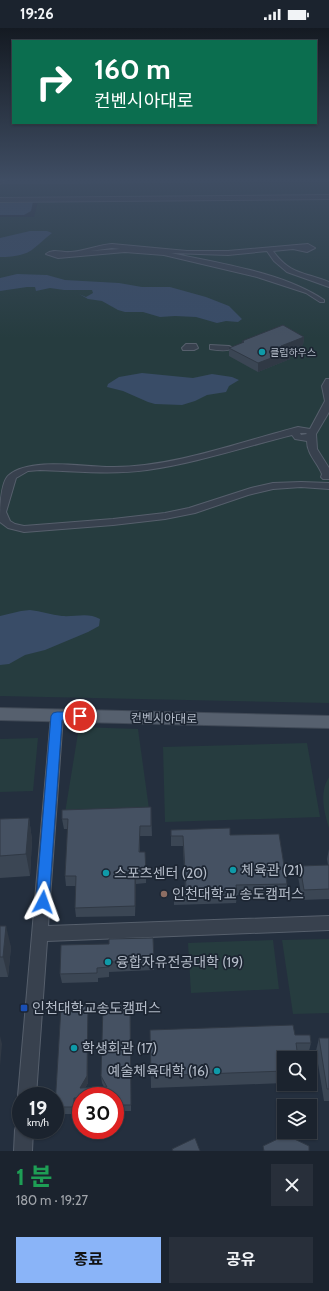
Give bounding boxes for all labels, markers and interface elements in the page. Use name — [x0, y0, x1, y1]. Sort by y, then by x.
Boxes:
text: 19:26 — [20, 5, 54, 23]
text: 160 m — [94, 52, 170, 86]
icon: right — [28, 56, 80, 108]
text: 컨벤시아대로 — [94, 90, 193, 112]
place label: 클럽하우스 — [270, 346, 316, 359]
marker: 클럽하우스 — [257, 347, 267, 357]
pin — [63, 699, 97, 733]
icon: arrive — [69, 705, 91, 727]
street label: 컨벤시아대로 — [131, 710, 197, 726]
place label: 체육관 (21) — [241, 861, 303, 879]
place label: 스포츠센터 (20) — [114, 864, 207, 882]
marker: 체육관 (21) — [228, 865, 238, 875]
marker: 스포츠센터 (20) — [101, 868, 111, 878]
position arrow — [22, 881, 64, 923]
place label: 인천대학교 송도캠퍼스 — [172, 885, 304, 903]
marker: 인천대학교 송도캠퍼스 — [159, 889, 169, 899]
place label: 융합자유전공대학 (19) — [116, 953, 243, 971]
marker: 융합자유전공대학 (19) — [103, 957, 113, 967]
place label: 인천대학교송도캠퍼스 — [32, 999, 161, 1017]
marker: 인천대학교송도캠퍼스 — [19, 1003, 29, 1013]
place label: 학생회관 (17) — [82, 1039, 157, 1057]
marker: 학생회관 (17) — [69, 1043, 79, 1053]
map controls — [277, 1051, 317, 1139]
button: search — [277, 1051, 317, 1091]
place label: 예술체육대학 (16) — [108, 1062, 209, 1080]
marker: 예술체육대학 (16) — [212, 1066, 222, 1076]
speed limit sign: 30 — [72, 1087, 124, 1139]
text: 19 — [29, 1096, 47, 1120]
button: layers — [277, 1099, 317, 1139]
text: km/h — [27, 1116, 49, 1129]
text: 1 분 — [16, 1162, 52, 1191]
button: close — [271, 1164, 313, 1206]
text: 180 m · 19:27 — [16, 1192, 88, 1208]
button: 종료 — [16, 1237, 161, 1283]
button: 공유 — [169, 1237, 313, 1283]

